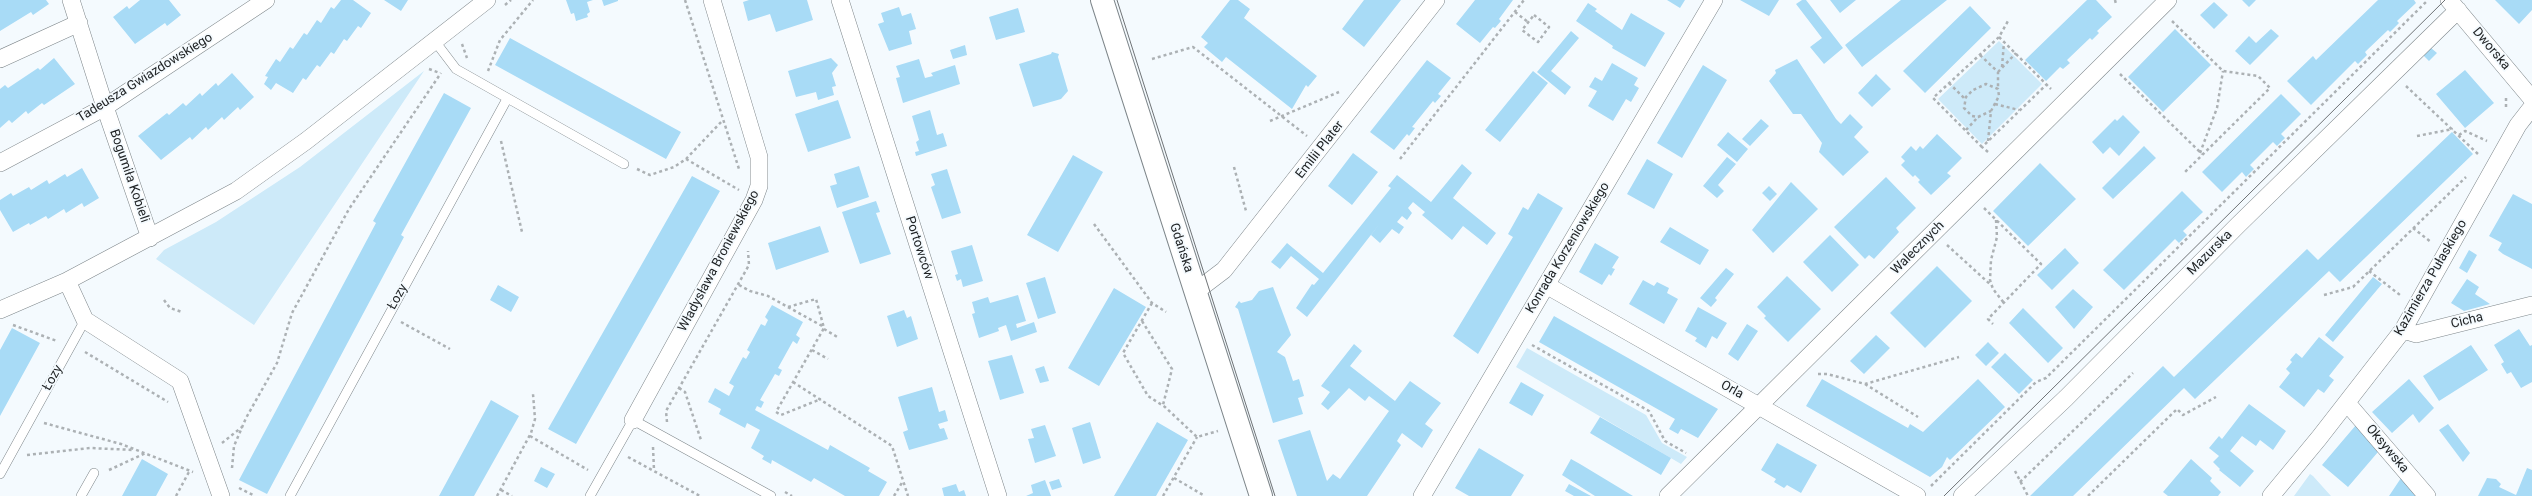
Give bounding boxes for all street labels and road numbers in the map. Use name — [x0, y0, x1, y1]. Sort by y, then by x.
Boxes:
street label: Dworska — [2469, 25, 2513, 73]
street label: Tadeusza Gwiazdowskiego — [74, 30, 216, 126]
street label: Emilii Plater — [1293, 118, 1347, 182]
street label: Bogumiła Kobieli — [106, 127, 152, 225]
street label: Konrada Korzeniowskiego — [1523, 180, 1613, 316]
street label: Władysława Broniewskiego — [675, 188, 763, 334]
street label: Portowców — [901, 214, 937, 282]
street label: Kazimierza Pułaskiego — [2391, 217, 2471, 339]
street label: Walecznych — [1888, 218, 1948, 278]
street label: Gdańska — [1166, 221, 1196, 275]
street label: Mazurska — [2184, 227, 2236, 279]
street label: Łozy — [385, 281, 411, 313]
street label: Cicha — [2449, 309, 2485, 333]
street label: Łozy — [40, 362, 66, 394]
street label: Orla — [1718, 377, 1746, 403]
street label: Oksywska — [2362, 422, 2412, 476]

